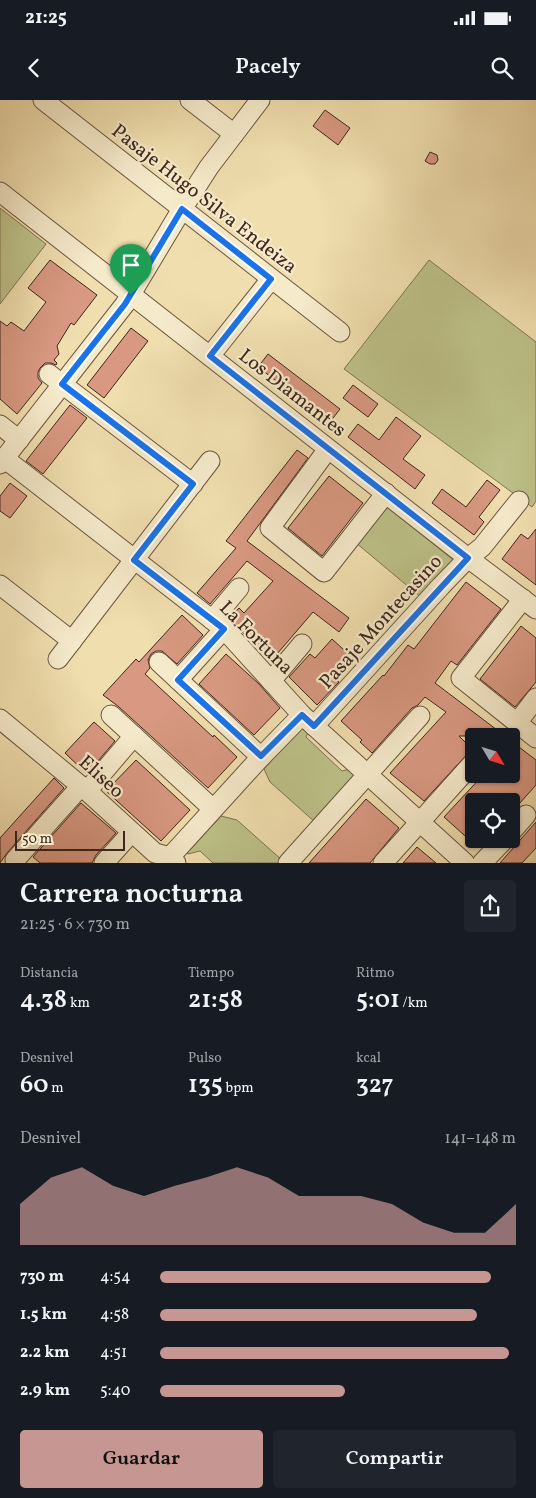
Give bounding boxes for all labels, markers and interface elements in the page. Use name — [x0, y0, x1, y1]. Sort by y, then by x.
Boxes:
text: 21:25 — [25, 5, 67, 31]
text: Pacely — [235, 52, 301, 83]
icon: back — [20, 54, 48, 82]
icon: search — [488, 54, 516, 82]
street label: Pasaje Hugo Silva Endeiza — [105, 118, 303, 281]
pin — [110, 244, 152, 295]
icon: arrive — [117, 251, 145, 279]
street label: Los Diamantes — [232, 343, 351, 444]
street label: Pasaje Montecasino — [313, 549, 450, 696]
street label: La Fortuna — [212, 595, 299, 682]
north arrow — [465, 728, 520, 782]
map controls — [465, 728, 520, 848]
street label: Eliseo — [72, 749, 130, 806]
button: locate — [465, 793, 520, 848]
scale bar — [15, 828, 125, 851]
text: 50 m — [22, 830, 52, 849]
text: Carrera nocturna — [20, 875, 243, 914]
button: share — [464, 880, 516, 932]
text: 21:25 · 6 × 730 m — [20, 914, 130, 936]
text: Distancia — [20, 964, 78, 983]
text: Tiempo — [188, 964, 234, 983]
text: Ritmo — [356, 964, 395, 983]
text: 4.38 — [20, 983, 67, 1018]
text: 21:58 — [188, 983, 243, 1018]
text: 5:01 — [356, 983, 400, 1018]
text: km — [67, 994, 90, 1013]
text: /km — [400, 994, 428, 1013]
text: Desnivel — [20, 1049, 74, 1068]
text: Pulso — [188, 1049, 222, 1068]
text: kcal — [356, 1049, 381, 1068]
text: 60 — [20, 1068, 49, 1103]
text: 135 — [188, 1068, 223, 1103]
text: 327 — [356, 1068, 394, 1103]
text: m — [49, 1079, 64, 1098]
text: bpm — [223, 1079, 254, 1098]
text: Desnivel — [20, 1128, 81, 1150]
text: 141–148 m — [445, 1128, 516, 1150]
text: 730 m — [20, 1266, 64, 1288]
text: 4:54 — [100, 1266, 131, 1288]
text: 1.5 km — [20, 1304, 67, 1326]
text: 4:58 — [100, 1304, 129, 1326]
text: 2.2 km — [20, 1342, 70, 1364]
text: 4:51 — [100, 1342, 127, 1364]
text: 2.9 km — [20, 1380, 70, 1402]
text: 5:40 — [100, 1380, 130, 1402]
button: Guardar — [20, 1430, 263, 1488]
button: Compartir — [273, 1430, 516, 1488]

